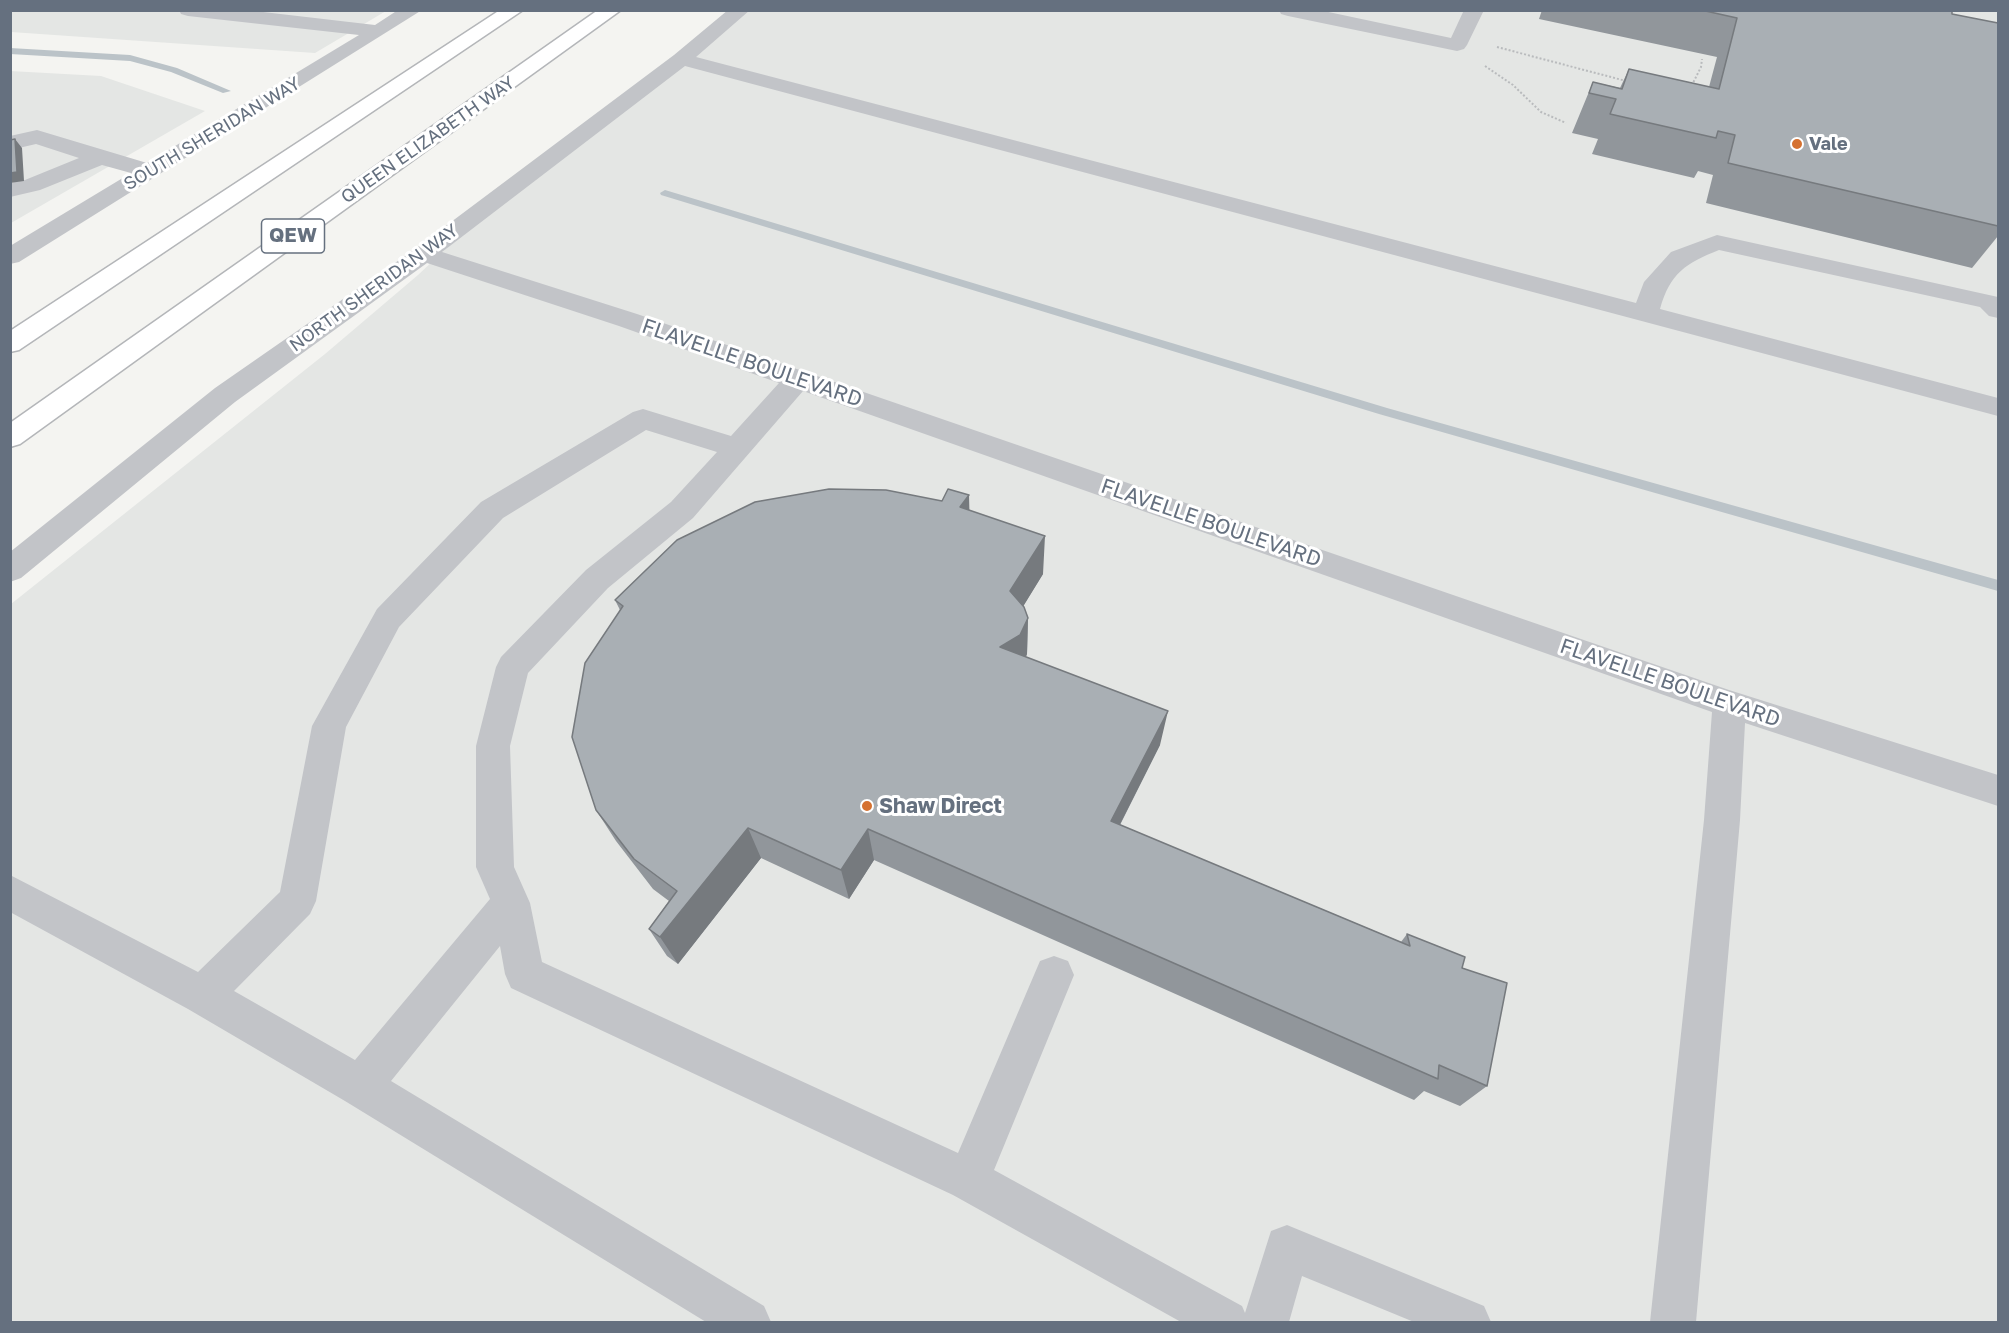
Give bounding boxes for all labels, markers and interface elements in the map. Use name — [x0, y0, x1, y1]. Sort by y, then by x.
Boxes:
street label: QUEEN ELIZABETH WAY — [337, 72, 519, 208]
street label: SOUTH SHERIDAN WAY — [120, 73, 304, 195]
place label: Vale — [1809, 133, 1848, 155]
marker: Vale — [1790, 137, 1804, 151]
road number: QEW — [262, 219, 324, 253]
street label: NORTH SHERIDAN WAY — [286, 220, 462, 356]
street label: FLAVELLE BOULEVARD — [639, 313, 865, 413]
street label: FLAVELLE BOULEVARD — [1098, 473, 1324, 573]
street label: FLAVELLE BOULEVARD — [1557, 633, 1783, 733]
place label: Shaw Direct — [879, 793, 1002, 819]
marker: Shaw Direct — [860, 799, 874, 813]

